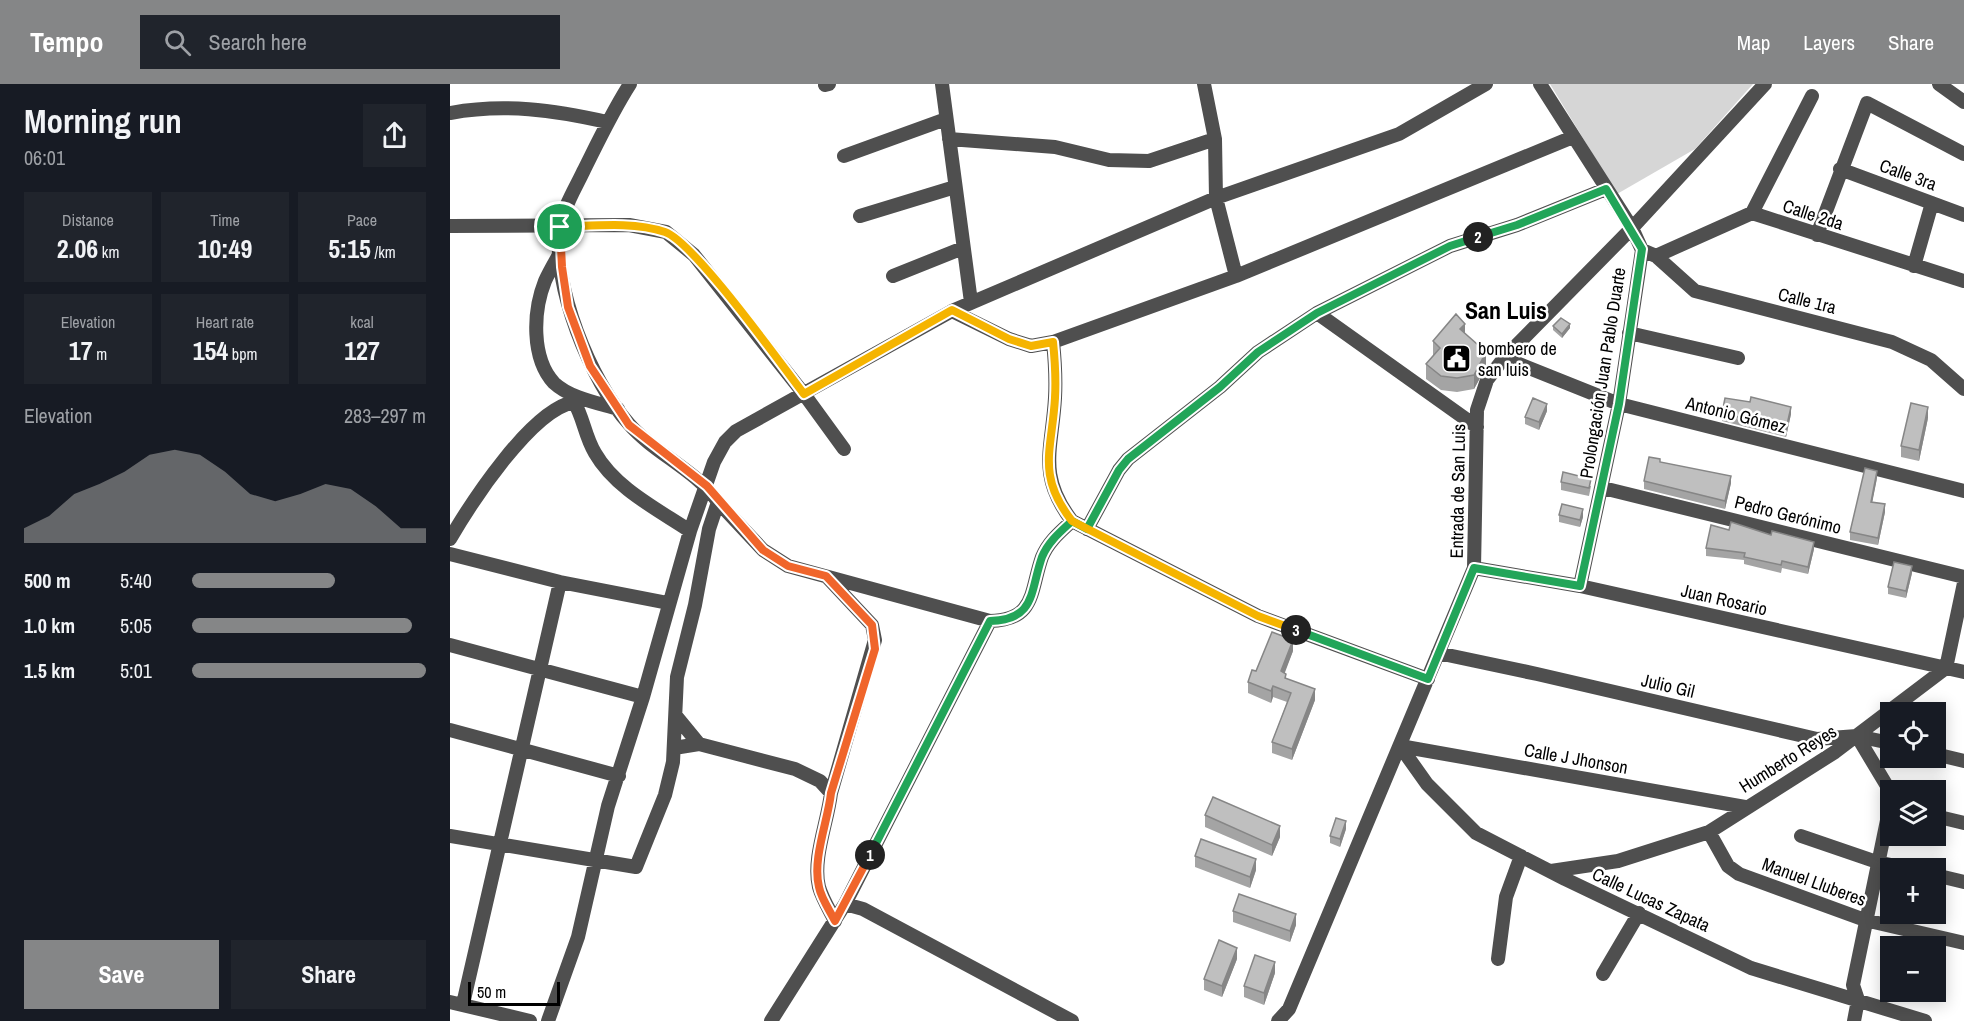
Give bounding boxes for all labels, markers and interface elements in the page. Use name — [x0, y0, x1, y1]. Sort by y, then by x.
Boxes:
search box — [140, 15, 560, 69]
text: Tempo — [30, 23, 104, 61]
icon: search — [161, 26, 194, 59]
text: Search here — [209, 27, 307, 57]
text: Map — [1737, 28, 1770, 57]
text: Layers — [1803, 28, 1855, 57]
text: Share — [1888, 28, 1934, 57]
text: Morning run — [24, 99, 182, 143]
button: share — [363, 104, 426, 167]
text: 06:01 — [24, 144, 65, 171]
street label: Calle 3ra — [1876, 153, 1940, 196]
street label: Calle 2da — [1780, 193, 1847, 236]
pin — [534, 201, 585, 252]
text: Distance — [62, 209, 114, 231]
text: Time — [210, 209, 240, 231]
text: Pace — [347, 209, 377, 231]
icon: arrive — [543, 210, 576, 243]
pin: 2 — [1463, 222, 1493, 252]
text: 2 — [1474, 226, 1482, 248]
text: 2.06 — [57, 231, 98, 266]
text: 10:49 — [198, 231, 252, 266]
text: 5:15 — [328, 231, 371, 266]
text: km — [98, 241, 119, 263]
text: /km — [371, 241, 396, 263]
street label: Prolongación Juan Pablo Duarte — [1573, 266, 1632, 480]
street label: Calle 1ra — [1775, 281, 1839, 320]
district label: San Luis — [1465, 294, 1547, 326]
text: Elevation — [61, 311, 115, 333]
text: Heart rate — [196, 311, 254, 333]
text: kcal — [350, 311, 374, 333]
text: 17 — [69, 333, 93, 368]
text: 154 — [193, 333, 228, 368]
text: 127 — [344, 333, 380, 368]
place label: bombero de san luis — [1478, 336, 1557, 382]
text: m — [93, 343, 107, 365]
text: bpm — [228, 343, 257, 365]
public building icon: bombero de san luis — [1441, 343, 1473, 375]
street label: Antonio Gómez — [1682, 390, 1789, 439]
text: Elevation — [24, 402, 92, 429]
text: 283–297 m — [344, 402, 426, 429]
street label: Entrada de San Luis — [1444, 423, 1471, 558]
street label: Pedro Gerónimo — [1732, 489, 1844, 540]
text: 500 m — [24, 567, 71, 594]
text: 5:40 — [120, 567, 152, 594]
street label: Juan Rosario — [1679, 577, 1770, 622]
text: 1.0 km — [24, 612, 75, 639]
text: 5:05 — [120, 612, 152, 639]
pin: 3 — [1281, 615, 1311, 645]
text: 3 — [1292, 619, 1300, 641]
text: 1.5 km — [24, 657, 75, 684]
text: 5:01 — [120, 657, 152, 684]
street label: Julio Gil — [1639, 667, 1697, 704]
map controls — [1880, 702, 1946, 1002]
button: locate — [1880, 702, 1946, 768]
street label: Humberto Reyes — [1734, 719, 1841, 799]
street label: Calle J Jhonson — [1522, 737, 1630, 780]
button: layers — [1880, 780, 1946, 846]
pin: 1 — [855, 840, 885, 870]
text: 1 — [866, 844, 874, 866]
street label: Manuel Lluberes — [1759, 851, 1870, 912]
button: + — [1880, 858, 1946, 924]
street label: Calle Lucas Zapata — [1588, 861, 1714, 938]
button: − — [1880, 936, 1946, 1002]
button: Save — [24, 940, 219, 1009]
button: Share — [231, 940, 426, 1009]
scale bar — [468, 979, 560, 1006]
text: 50 m — [477, 981, 506, 1003]

